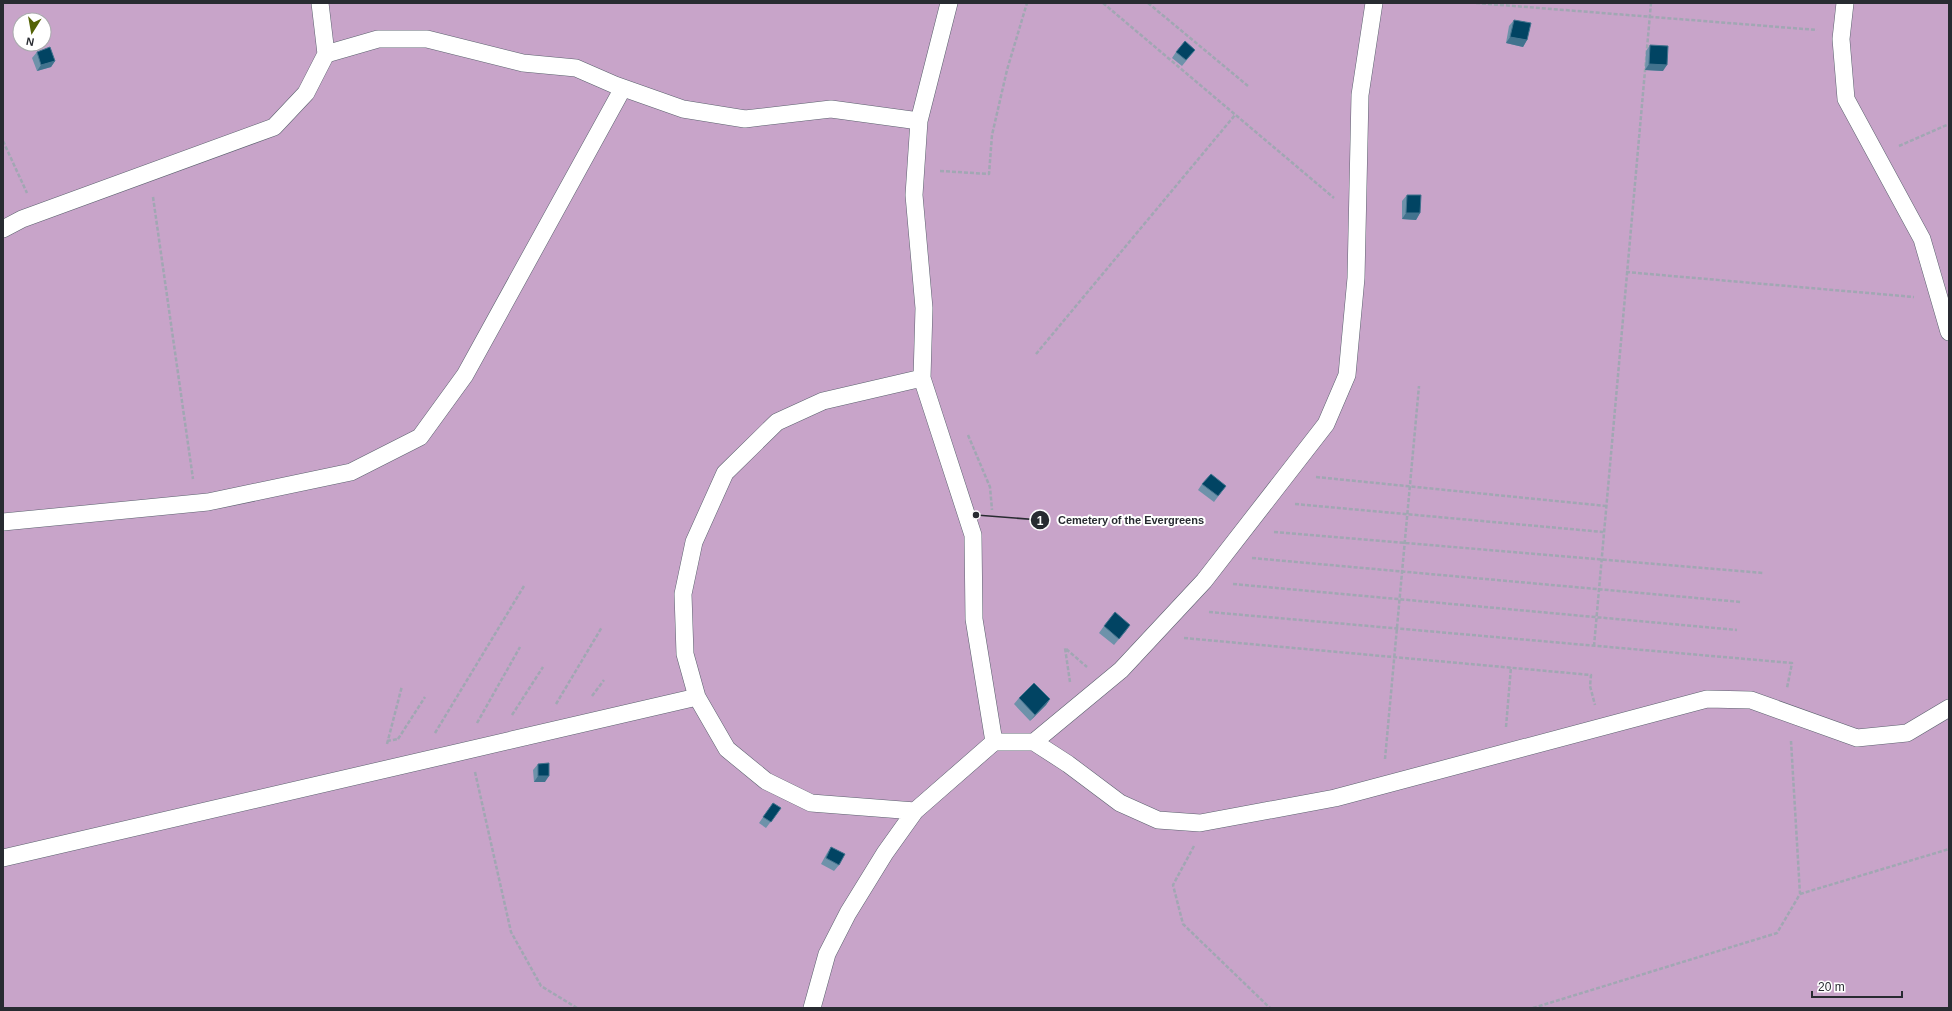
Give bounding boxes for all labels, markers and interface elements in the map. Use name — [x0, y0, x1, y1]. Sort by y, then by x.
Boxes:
north arrow — [12, 12, 52, 52]
text: N — [25, 35, 35, 48]
callout: Cemetery of the Evergreens — [1030, 509, 1212, 532]
text: 1 — [1037, 514, 1044, 528]
text: Cemetery of the Evergreens — [1058, 514, 1204, 526]
scale bar — [1812, 973, 1902, 999]
text: 20 m — [1818, 980, 1845, 994]

